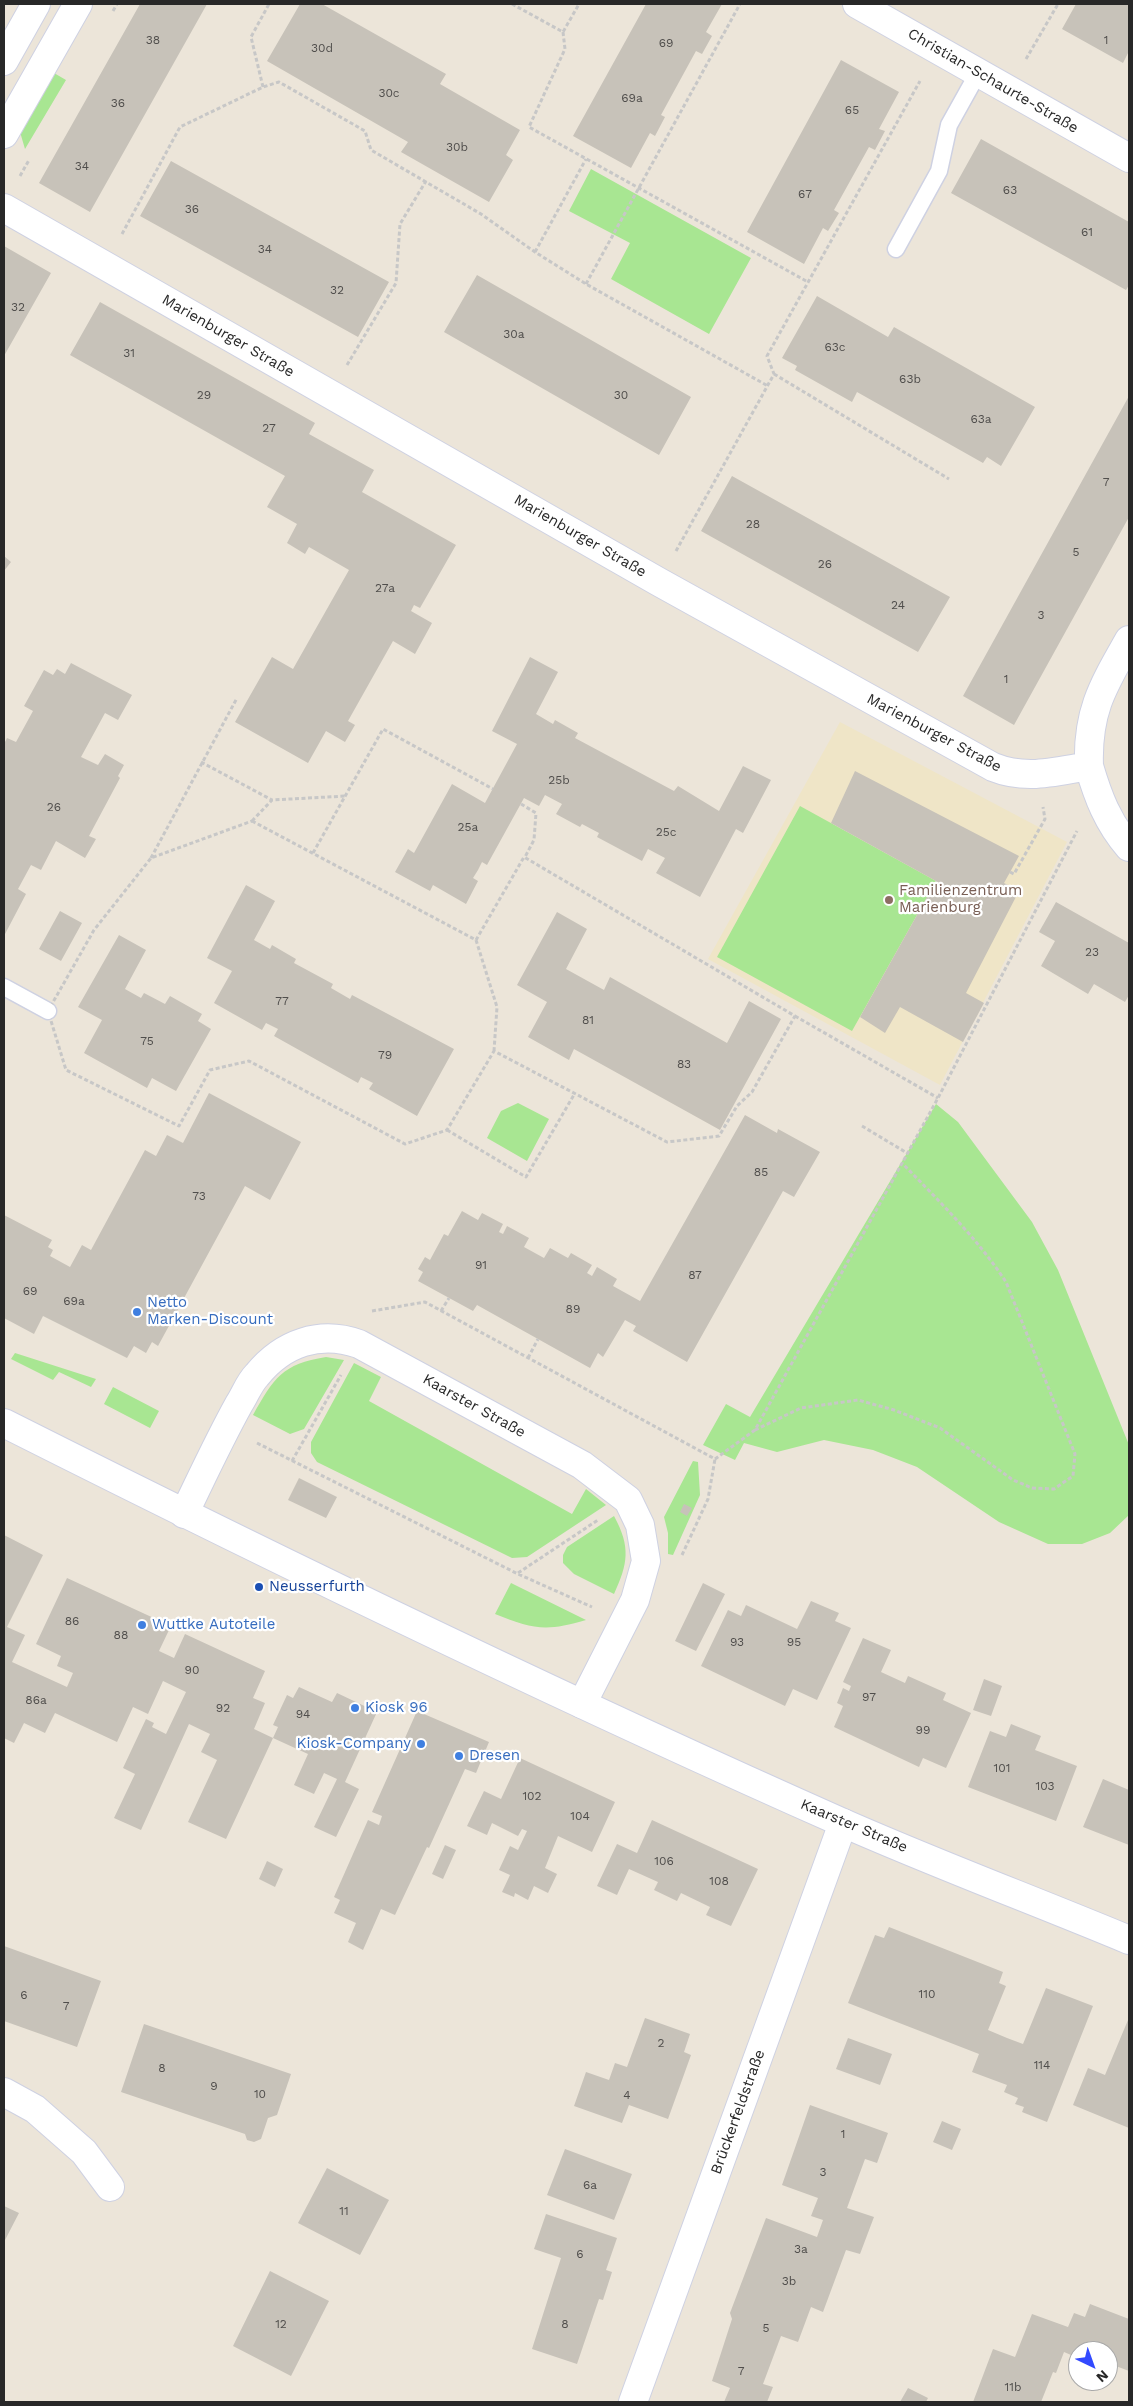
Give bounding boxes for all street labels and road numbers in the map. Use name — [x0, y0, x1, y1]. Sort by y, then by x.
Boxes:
street label: Christian-Schaurte-Straße — [904, 25, 1082, 137]
street label: Marienburger Straße — [159, 291, 297, 381]
street label: Marienburger Straße — [511, 491, 649, 581]
street label: Marienburger Straße — [864, 690, 1004, 776]
street label: Kaarster Straße — [419, 1370, 529, 1442]
street label: Kaarster Straße — [798, 1795, 910, 1857]
street label: Brückerfeldstraße — [707, 2047, 769, 2177]

